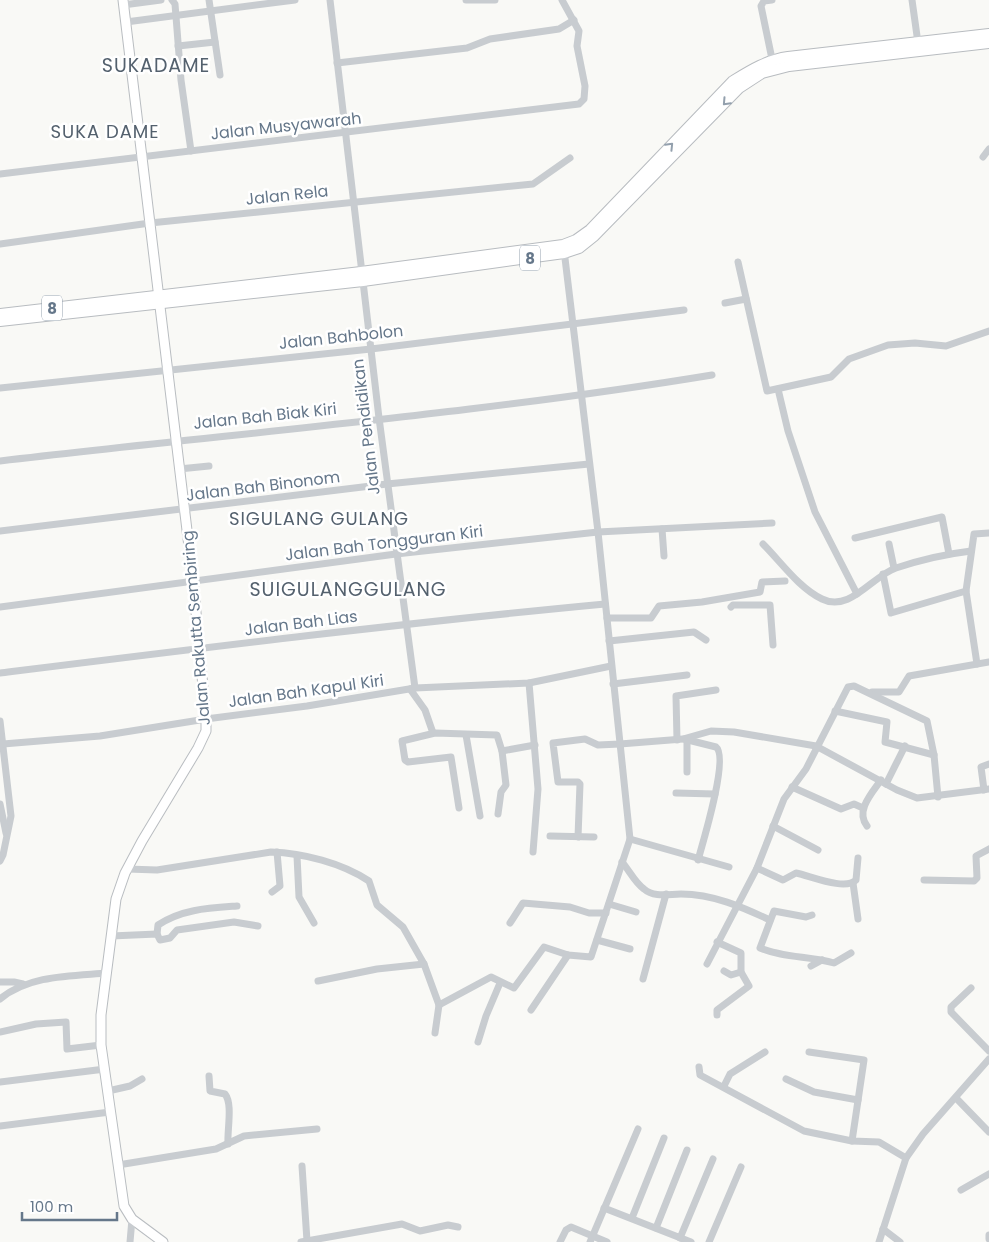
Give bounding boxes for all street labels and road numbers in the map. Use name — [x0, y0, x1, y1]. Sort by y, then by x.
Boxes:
street label: Jalan Musyawarah — [209, 107, 363, 145]
street label: Jalan Rela — [245, 179, 329, 211]
road number: 8 — [520, 246, 540, 270]
road number: 8 — [42, 296, 62, 320]
street label: Jalan Bahbolon — [278, 319, 404, 355]
street label: Jalan Pendidikan — [346, 358, 386, 496]
street label: Jalan Bah Biak Kiri — [192, 397, 338, 435]
street label: Jalan Bah Binonom — [185, 465, 341, 507]
street label: Jalan Bah Tongguran Kiri — [284, 519, 484, 567]
street label: Jalan Rakutta Sembiring — [176, 529, 216, 727]
street label: Jalan Bah Lias — [243, 605, 359, 641]
street label: Jalan Bah Kapul Kiri — [227, 669, 385, 713]

